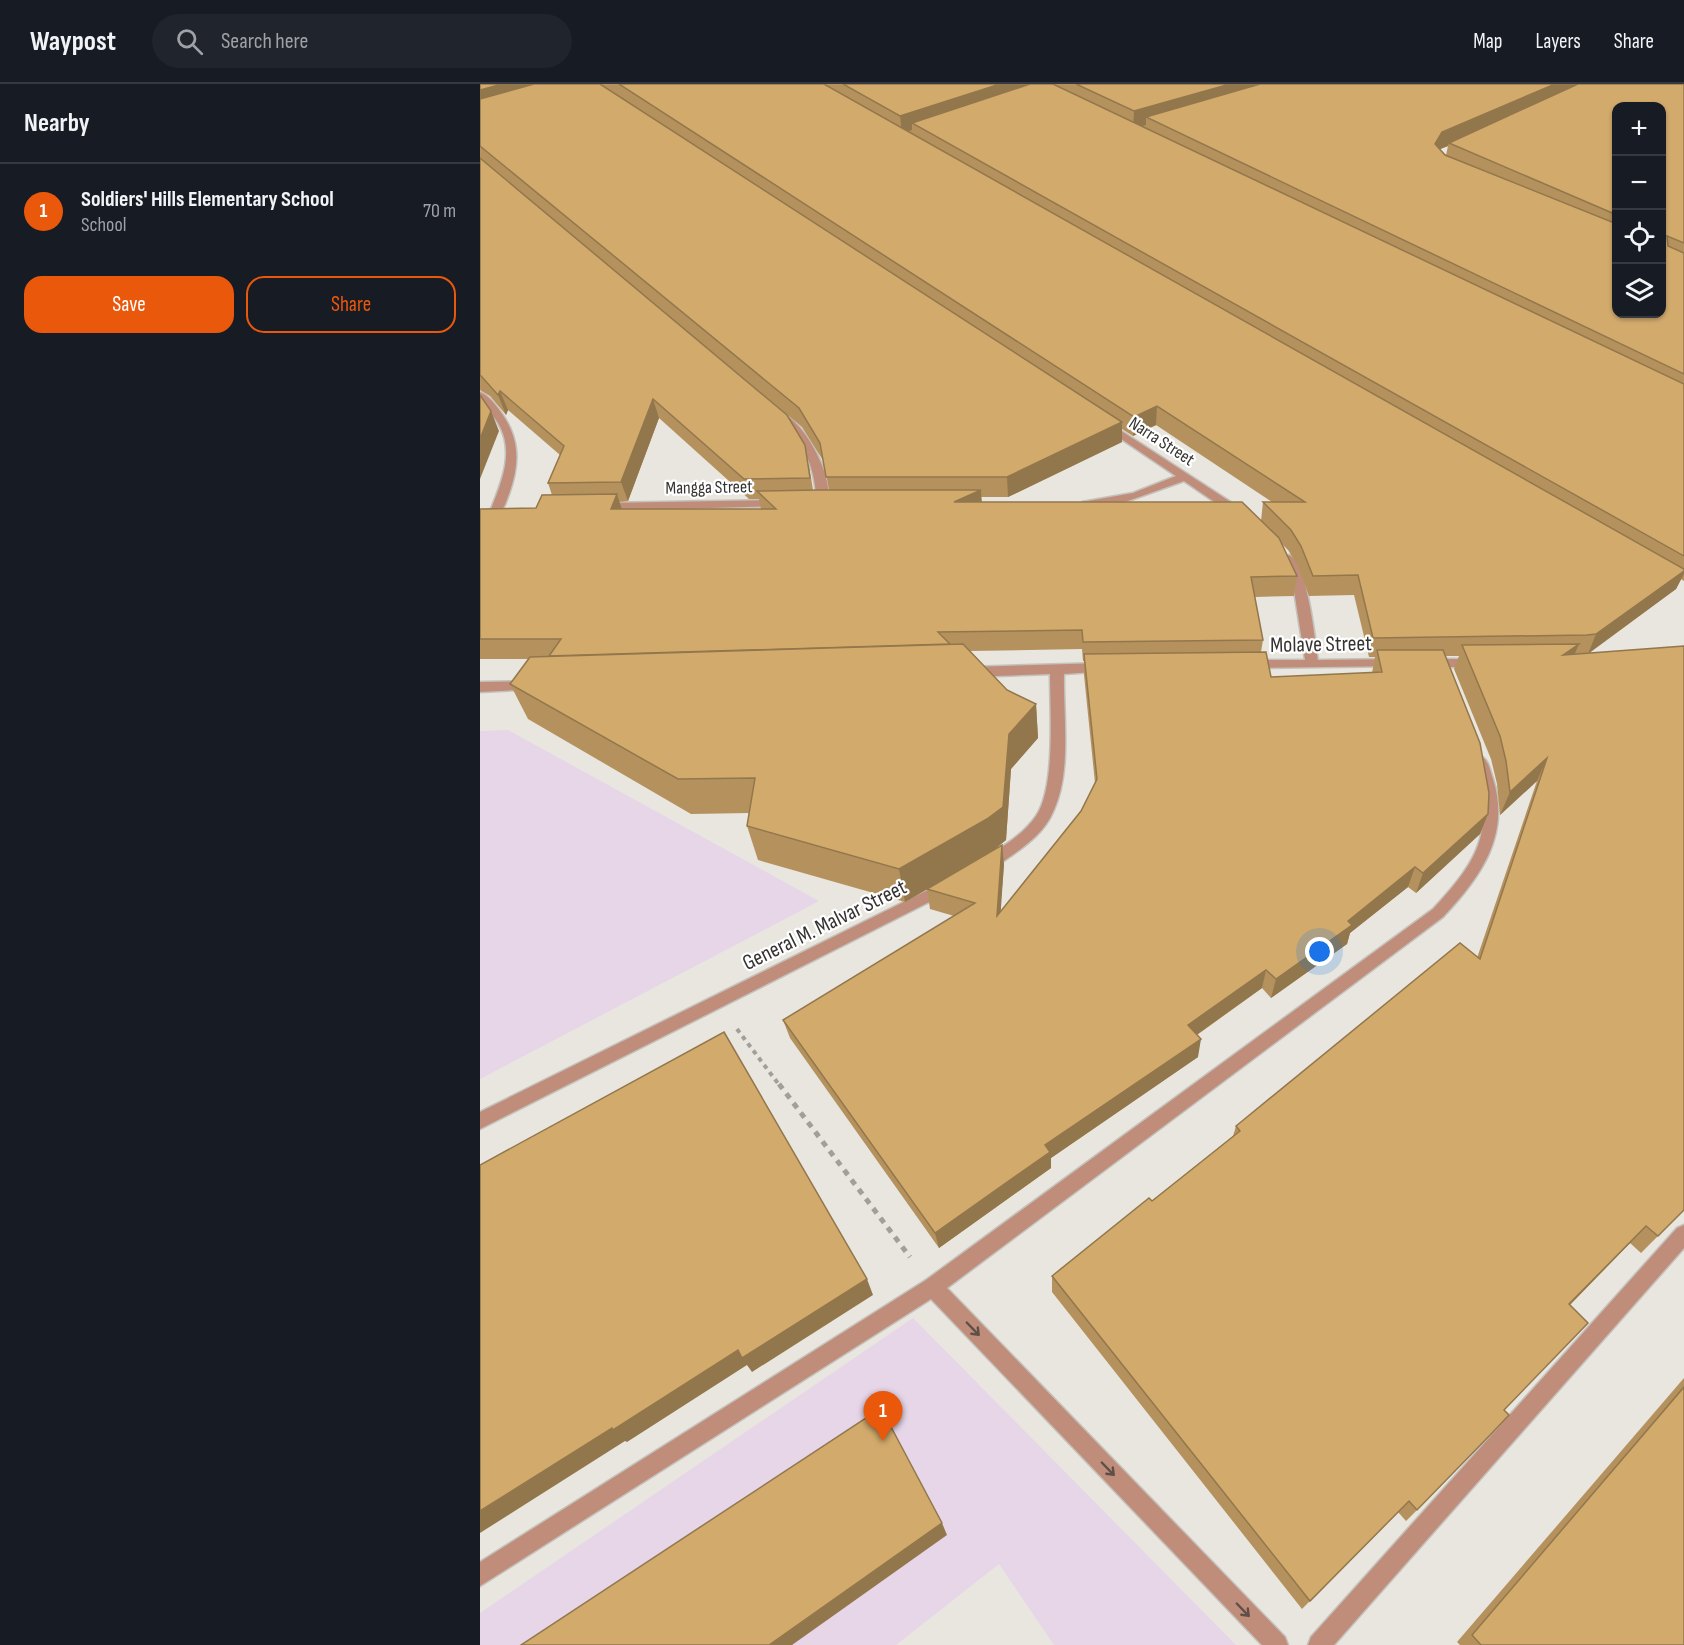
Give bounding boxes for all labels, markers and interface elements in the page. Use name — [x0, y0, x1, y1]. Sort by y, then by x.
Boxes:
search box — [152, 14, 572, 68]
text: Waypost — [30, 25, 116, 58]
icon: search — [173, 25, 206, 58]
text: Search here — [221, 28, 308, 55]
text: Map — [1473, 29, 1502, 54]
text: Layers — [1535, 29, 1581, 54]
text: Share — [1614, 29, 1654, 54]
map controls — [1612, 102, 1666, 318]
button: + — [1612, 102, 1666, 156]
text: Nearby — [24, 108, 90, 139]
button: − — [1612, 156, 1666, 210]
text: Soldiers' Hills Elementary School — [81, 186, 334, 213]
text: 1 — [40, 199, 47, 223]
text: 70 m — [423, 199, 456, 223]
button: locate — [1612, 210, 1666, 264]
text: School — [81, 213, 126, 237]
button: layers — [1612, 264, 1666, 318]
button: Save — [24, 276, 234, 333]
button: Share — [246, 276, 456, 333]
street label: Narra Street — [1125, 412, 1199, 471]
street label: Mangga Street — [665, 476, 753, 499]
street label: Molave Street — [1270, 630, 1372, 659]
street label: General M. Malvar Street — [738, 874, 911, 977]
your location — [1305, 937, 1334, 966]
one-way arrow — [966, 1321, 980, 1336]
pin: 1 — [864, 1392, 902, 1441]
one-way arrow — [1101, 1462, 1115, 1477]
one-way arrow — [1236, 1602, 1251, 1617]

